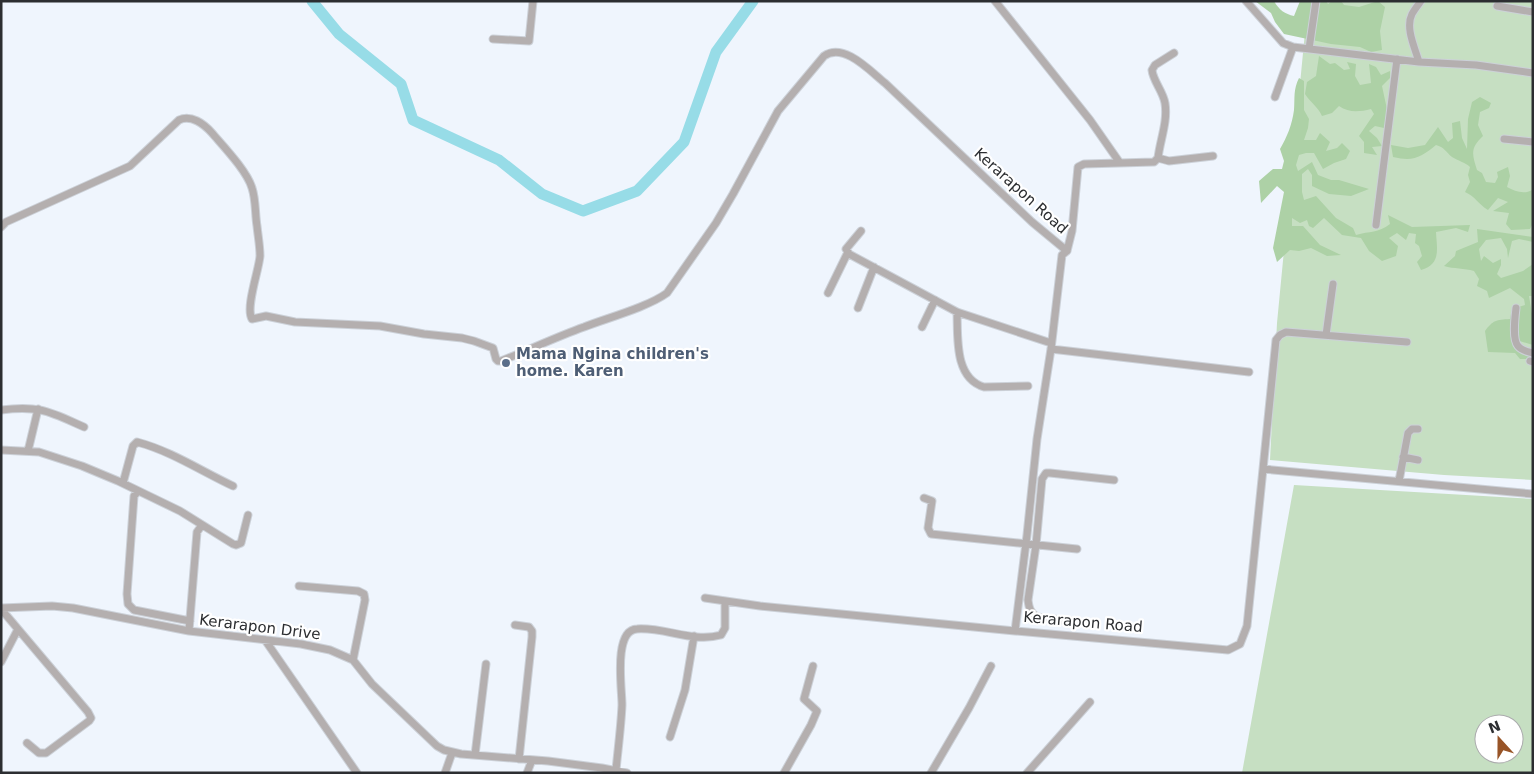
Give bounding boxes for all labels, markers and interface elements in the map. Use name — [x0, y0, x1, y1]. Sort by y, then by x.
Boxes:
street label: Kerarapon Road — [971, 144, 1071, 238]
place label: Mama Ngina children's home. Karen — [516, 345, 709, 380]
marker: Mama Ngina children's home. Karen — [500, 357, 512, 369]
street label: Kerarapon Road — [1023, 608, 1143, 636]
street label: Kerarapon Drive — [198, 611, 322, 643]
north arrow — [1474, 714, 1524, 764]
text: N — [1486, 717, 1503, 736]

